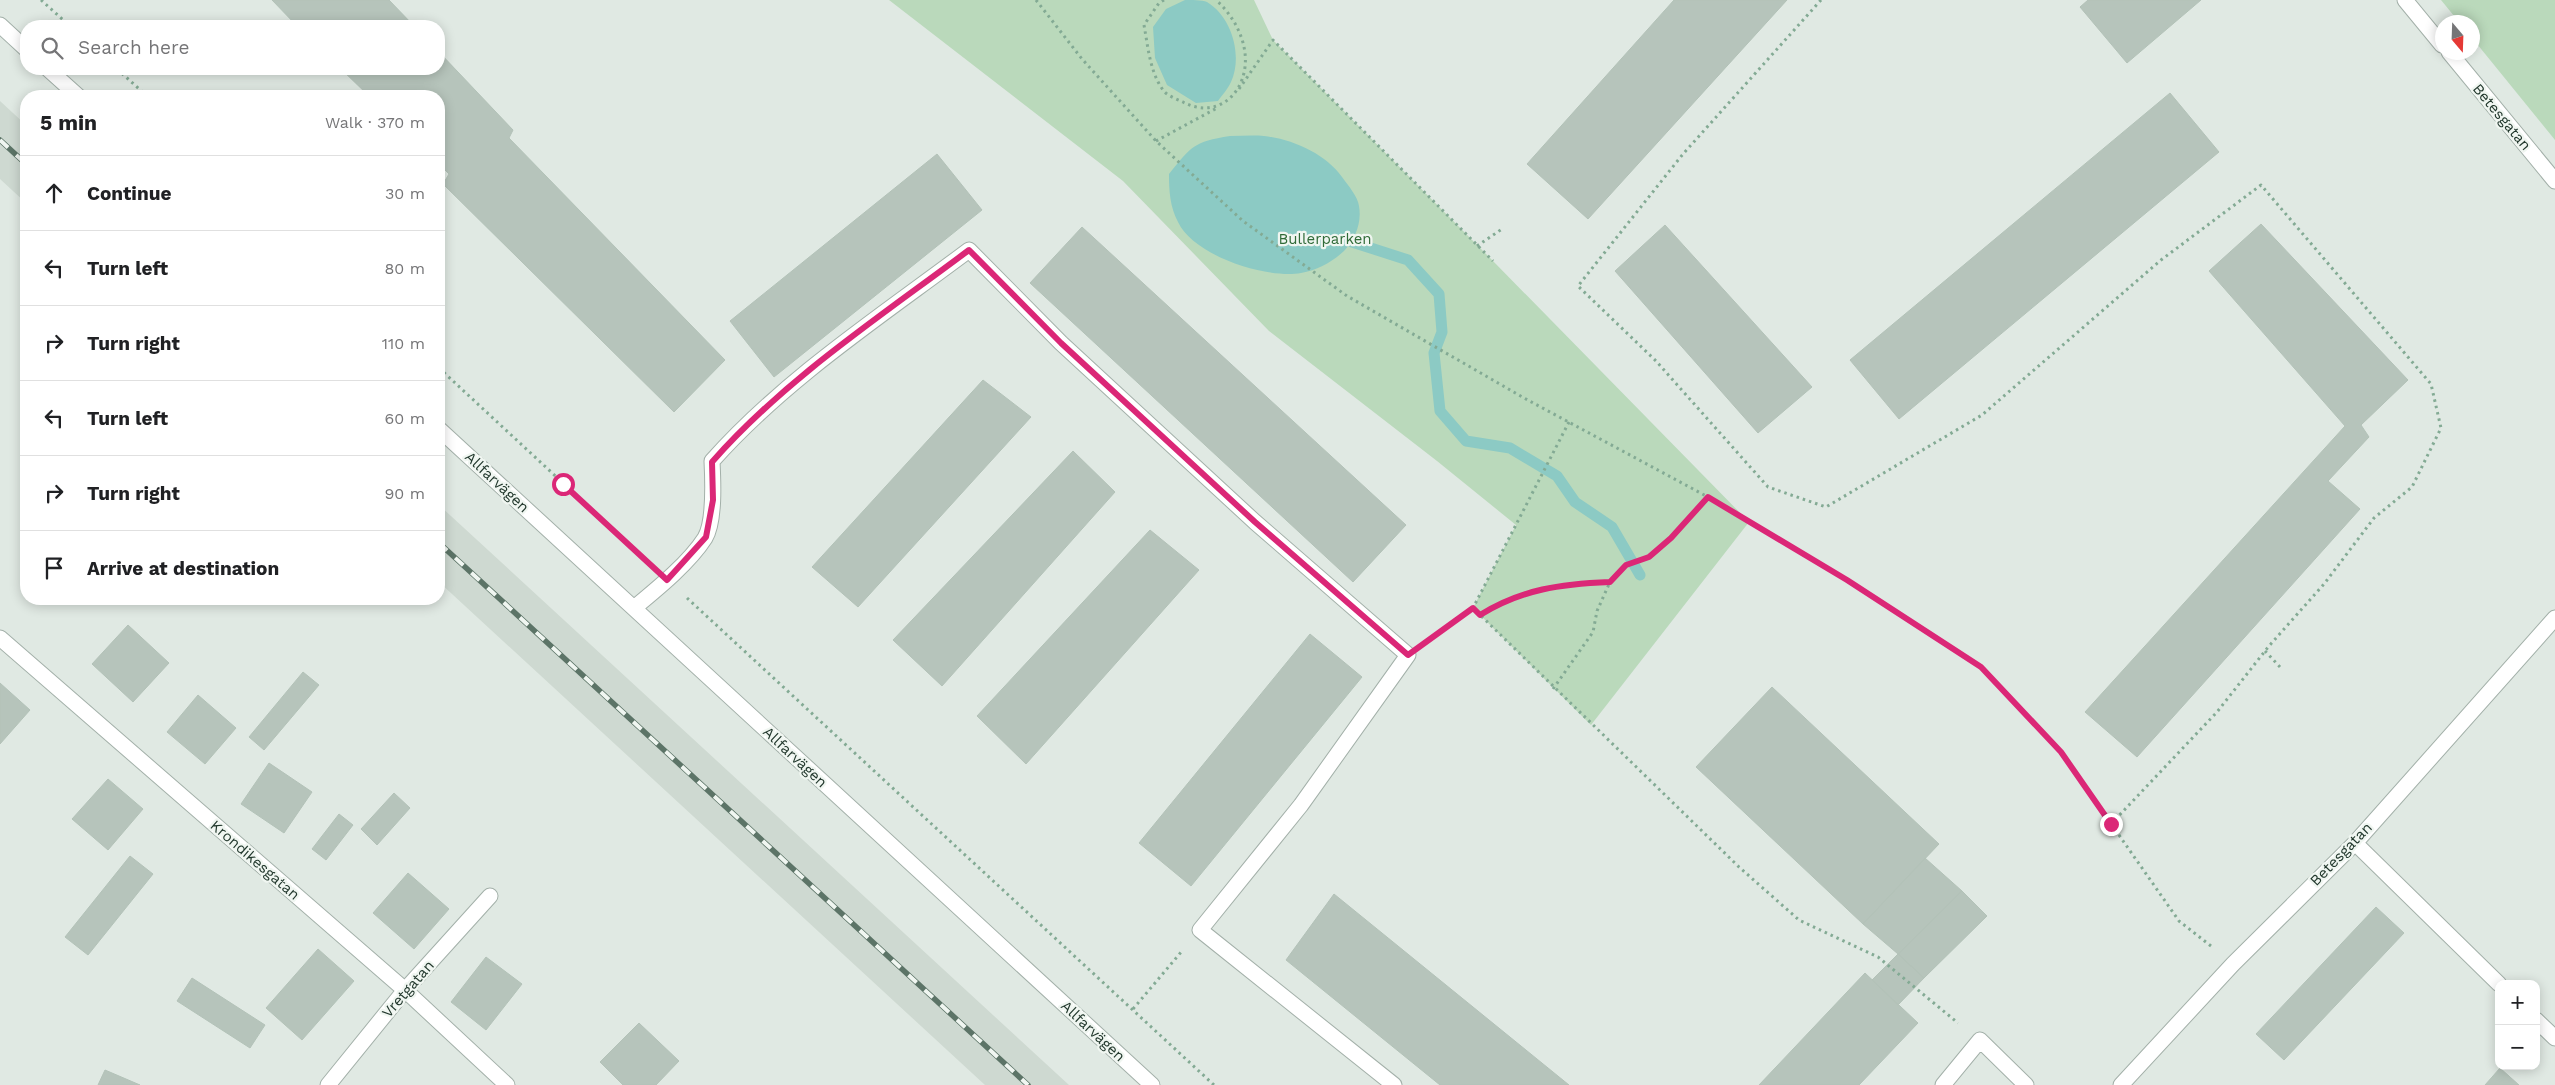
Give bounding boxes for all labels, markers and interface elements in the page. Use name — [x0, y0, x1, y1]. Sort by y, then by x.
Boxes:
north arrow — [2435, 15, 2480, 60]
search box — [20, 20, 445, 75]
icon: search — [38, 34, 66, 62]
text: Search here — [78, 36, 189, 59]
street label: Betesgatan — [2469, 80, 2535, 154]
text: 5 min — [40, 110, 97, 135]
text: Walk · 370 m — [325, 113, 425, 132]
icon: ahead — [40, 179, 68, 207]
text: Continue — [87, 182, 171, 205]
text: 30 m — [385, 184, 425, 203]
park label: Bullerparken — [1278, 230, 1372, 248]
icon: left — [40, 254, 68, 282]
text: Turn left — [87, 257, 168, 280]
text: 80 m — [384, 259, 425, 278]
icon: right — [40, 329, 68, 357]
text: Turn right — [87, 332, 180, 355]
text: 110 m — [382, 334, 425, 353]
icon: left — [40, 404, 68, 432]
text: Turn left — [87, 407, 168, 430]
text: 60 m — [385, 409, 425, 428]
street label: Allfarvägen — [461, 448, 533, 516]
route start — [552, 473, 575, 496]
icon: right — [40, 479, 68, 507]
text: Turn right — [87, 482, 180, 505]
text: 90 m — [384, 484, 425, 503]
icon: arrive — [40, 554, 68, 582]
text: Arrive at destination — [87, 557, 279, 580]
street label: Allfarvägen — [759, 723, 831, 791]
route end — [2100, 813, 2123, 836]
street label: Krondikesgatan — [207, 816, 303, 904]
street label: Betesgatan — [2306, 819, 2376, 889]
street label: Vretgatan — [378, 957, 438, 1021]
map controls — [2495, 980, 2540, 1070]
button: + — [2495, 980, 2540, 1025]
street label: Allfarvägen — [1057, 997, 1129, 1065]
button: − — [2495, 1025, 2540, 1070]

